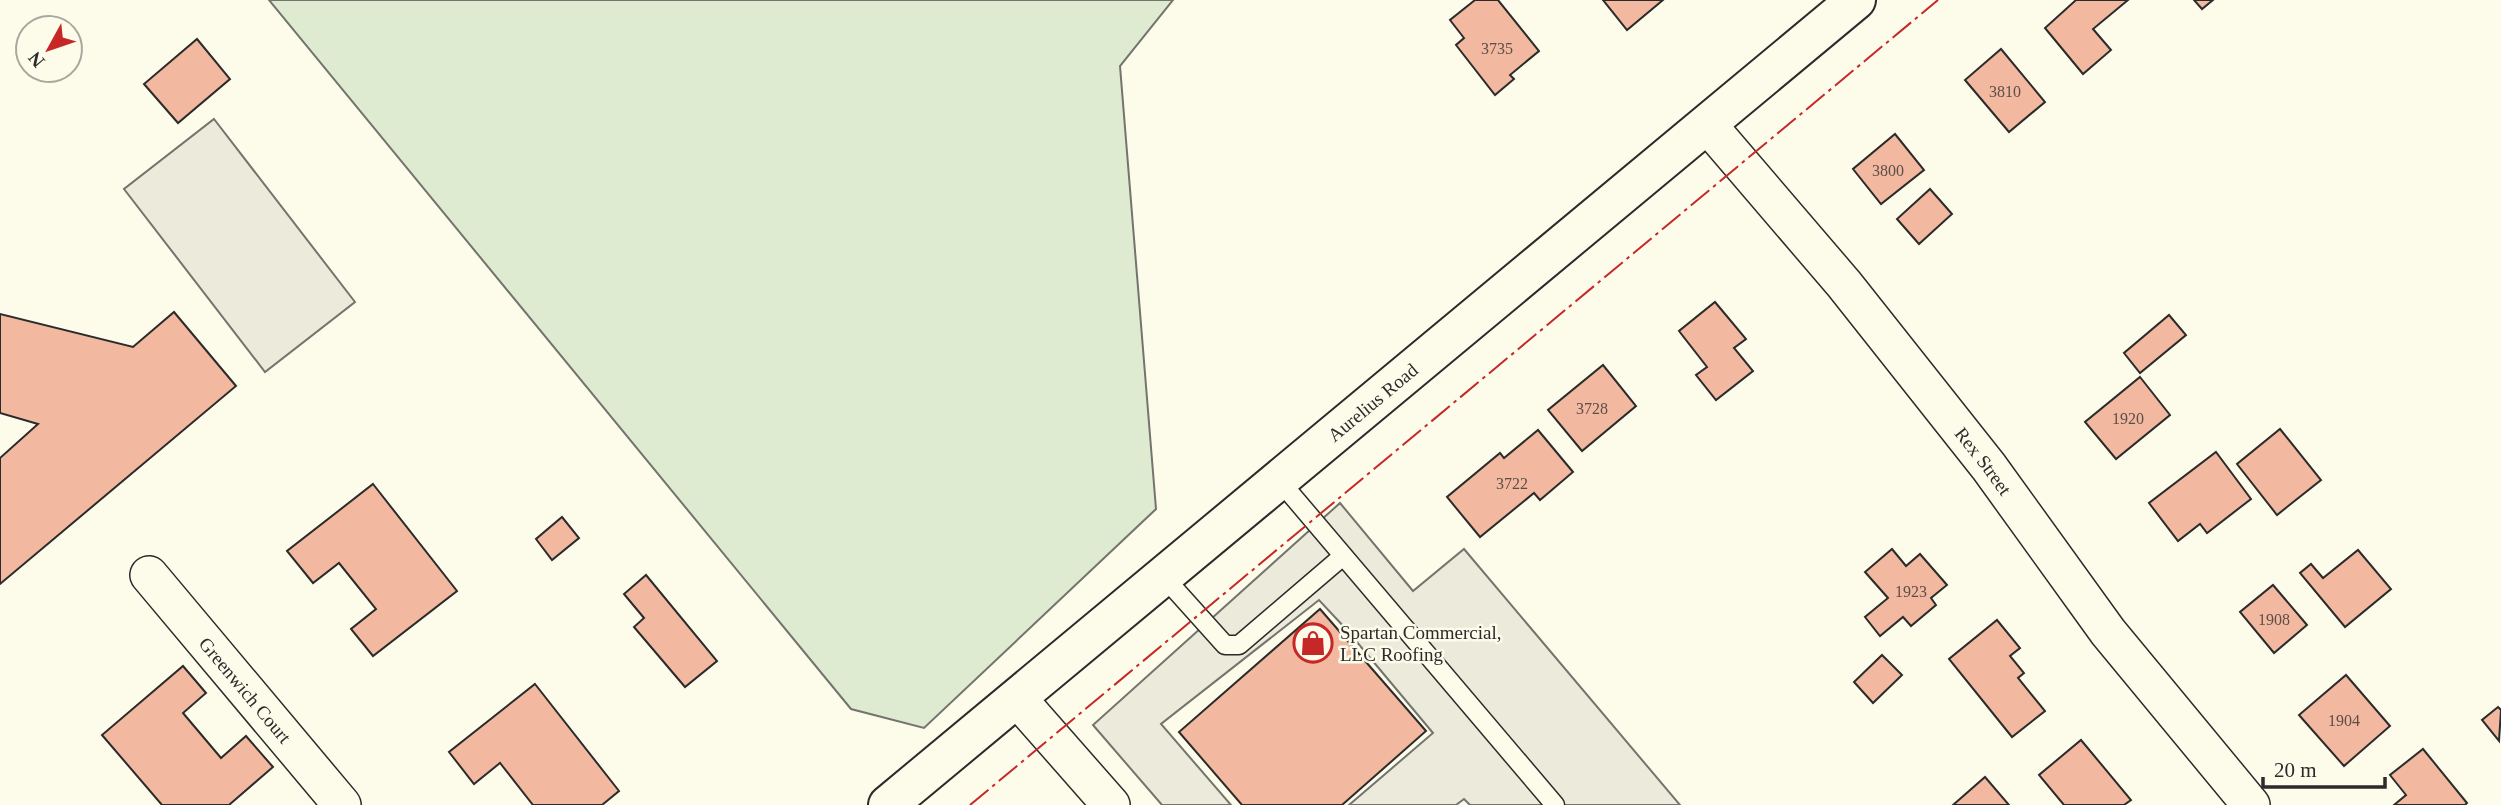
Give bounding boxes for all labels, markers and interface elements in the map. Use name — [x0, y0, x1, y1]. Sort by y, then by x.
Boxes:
north arrow — [14, 14, 84, 84]
house number: 3735 — [1481, 40, 1513, 57]
text: N — [24, 47, 49, 72]
house number: 3810 — [1989, 83, 2021, 100]
house number: 3800 — [1872, 162, 1904, 179]
street label: Aurelius Road — [1323, 359, 1422, 446]
house number: 3728 — [1576, 400, 1608, 417]
house number: 1920 — [2112, 410, 2144, 427]
street label: Rex Street — [1951, 423, 2017, 499]
house number: 3722 — [1496, 475, 1528, 492]
house number: 1923 — [1895, 583, 1927, 600]
house number: 1908 — [2258, 611, 2290, 628]
shop icon: Spartan Commercial, LLC Roofing — [1292, 622, 1334, 664]
place label: Spartan Commercial, LLC Roofing — [1340, 622, 1501, 665]
street label: Greenwich Court — [195, 633, 296, 748]
house number: 1904 — [2328, 712, 2360, 729]
scale bar — [2263, 746, 2386, 790]
text: 20 m — [2274, 758, 2317, 782]

